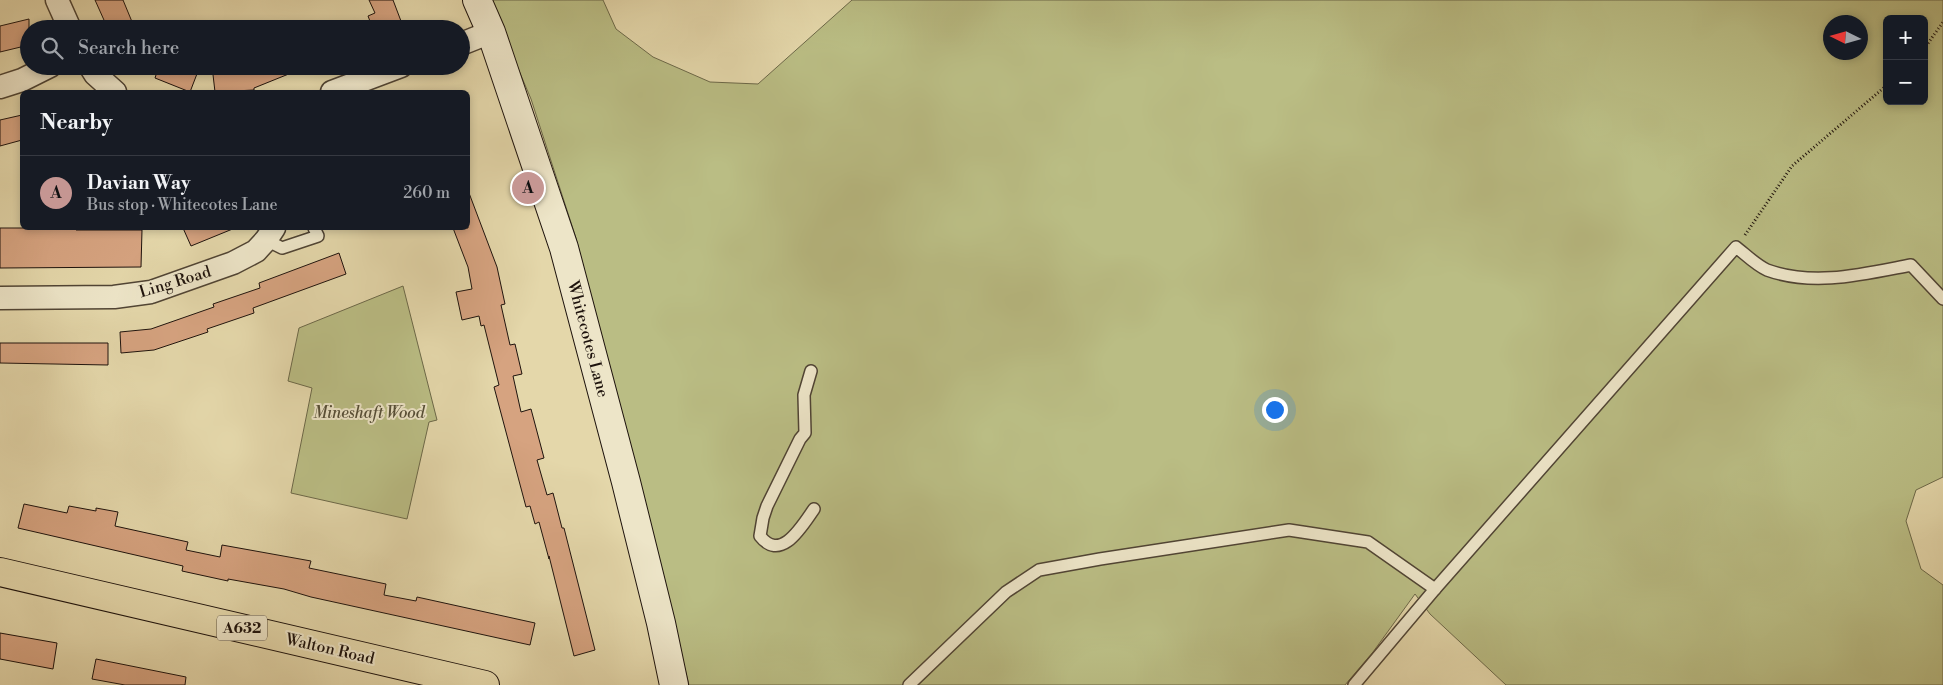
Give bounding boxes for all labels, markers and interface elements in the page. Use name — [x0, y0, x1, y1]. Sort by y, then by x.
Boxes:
north arrow — [1823, 15, 1868, 60]
map controls — [1883, 15, 1928, 105]
button: + — [1883, 15, 1928, 60]
search box — [20, 20, 470, 75]
icon: search — [38, 34, 66, 62]
text: Search here — [78, 36, 179, 60]
button: − — [1883, 60, 1928, 105]
text: Nearby — [40, 110, 113, 136]
pin: A — [512, 169, 544, 207]
text: Davian Way — [87, 171, 190, 195]
text: A — [50, 183, 62, 203]
text: 260 m — [403, 183, 450, 203]
text: Bus stop · Whitecotes Lane — [87, 195, 278, 215]
street label: Ling Road — [137, 262, 213, 302]
street label: Whitecotes Lane — [563, 278, 613, 400]
your location — [1262, 397, 1288, 423]
park label: Mineshaft Wood — [313, 403, 426, 423]
road number: A632 — [217, 616, 267, 640]
street label: Walton Road — [283, 629, 376, 669]

